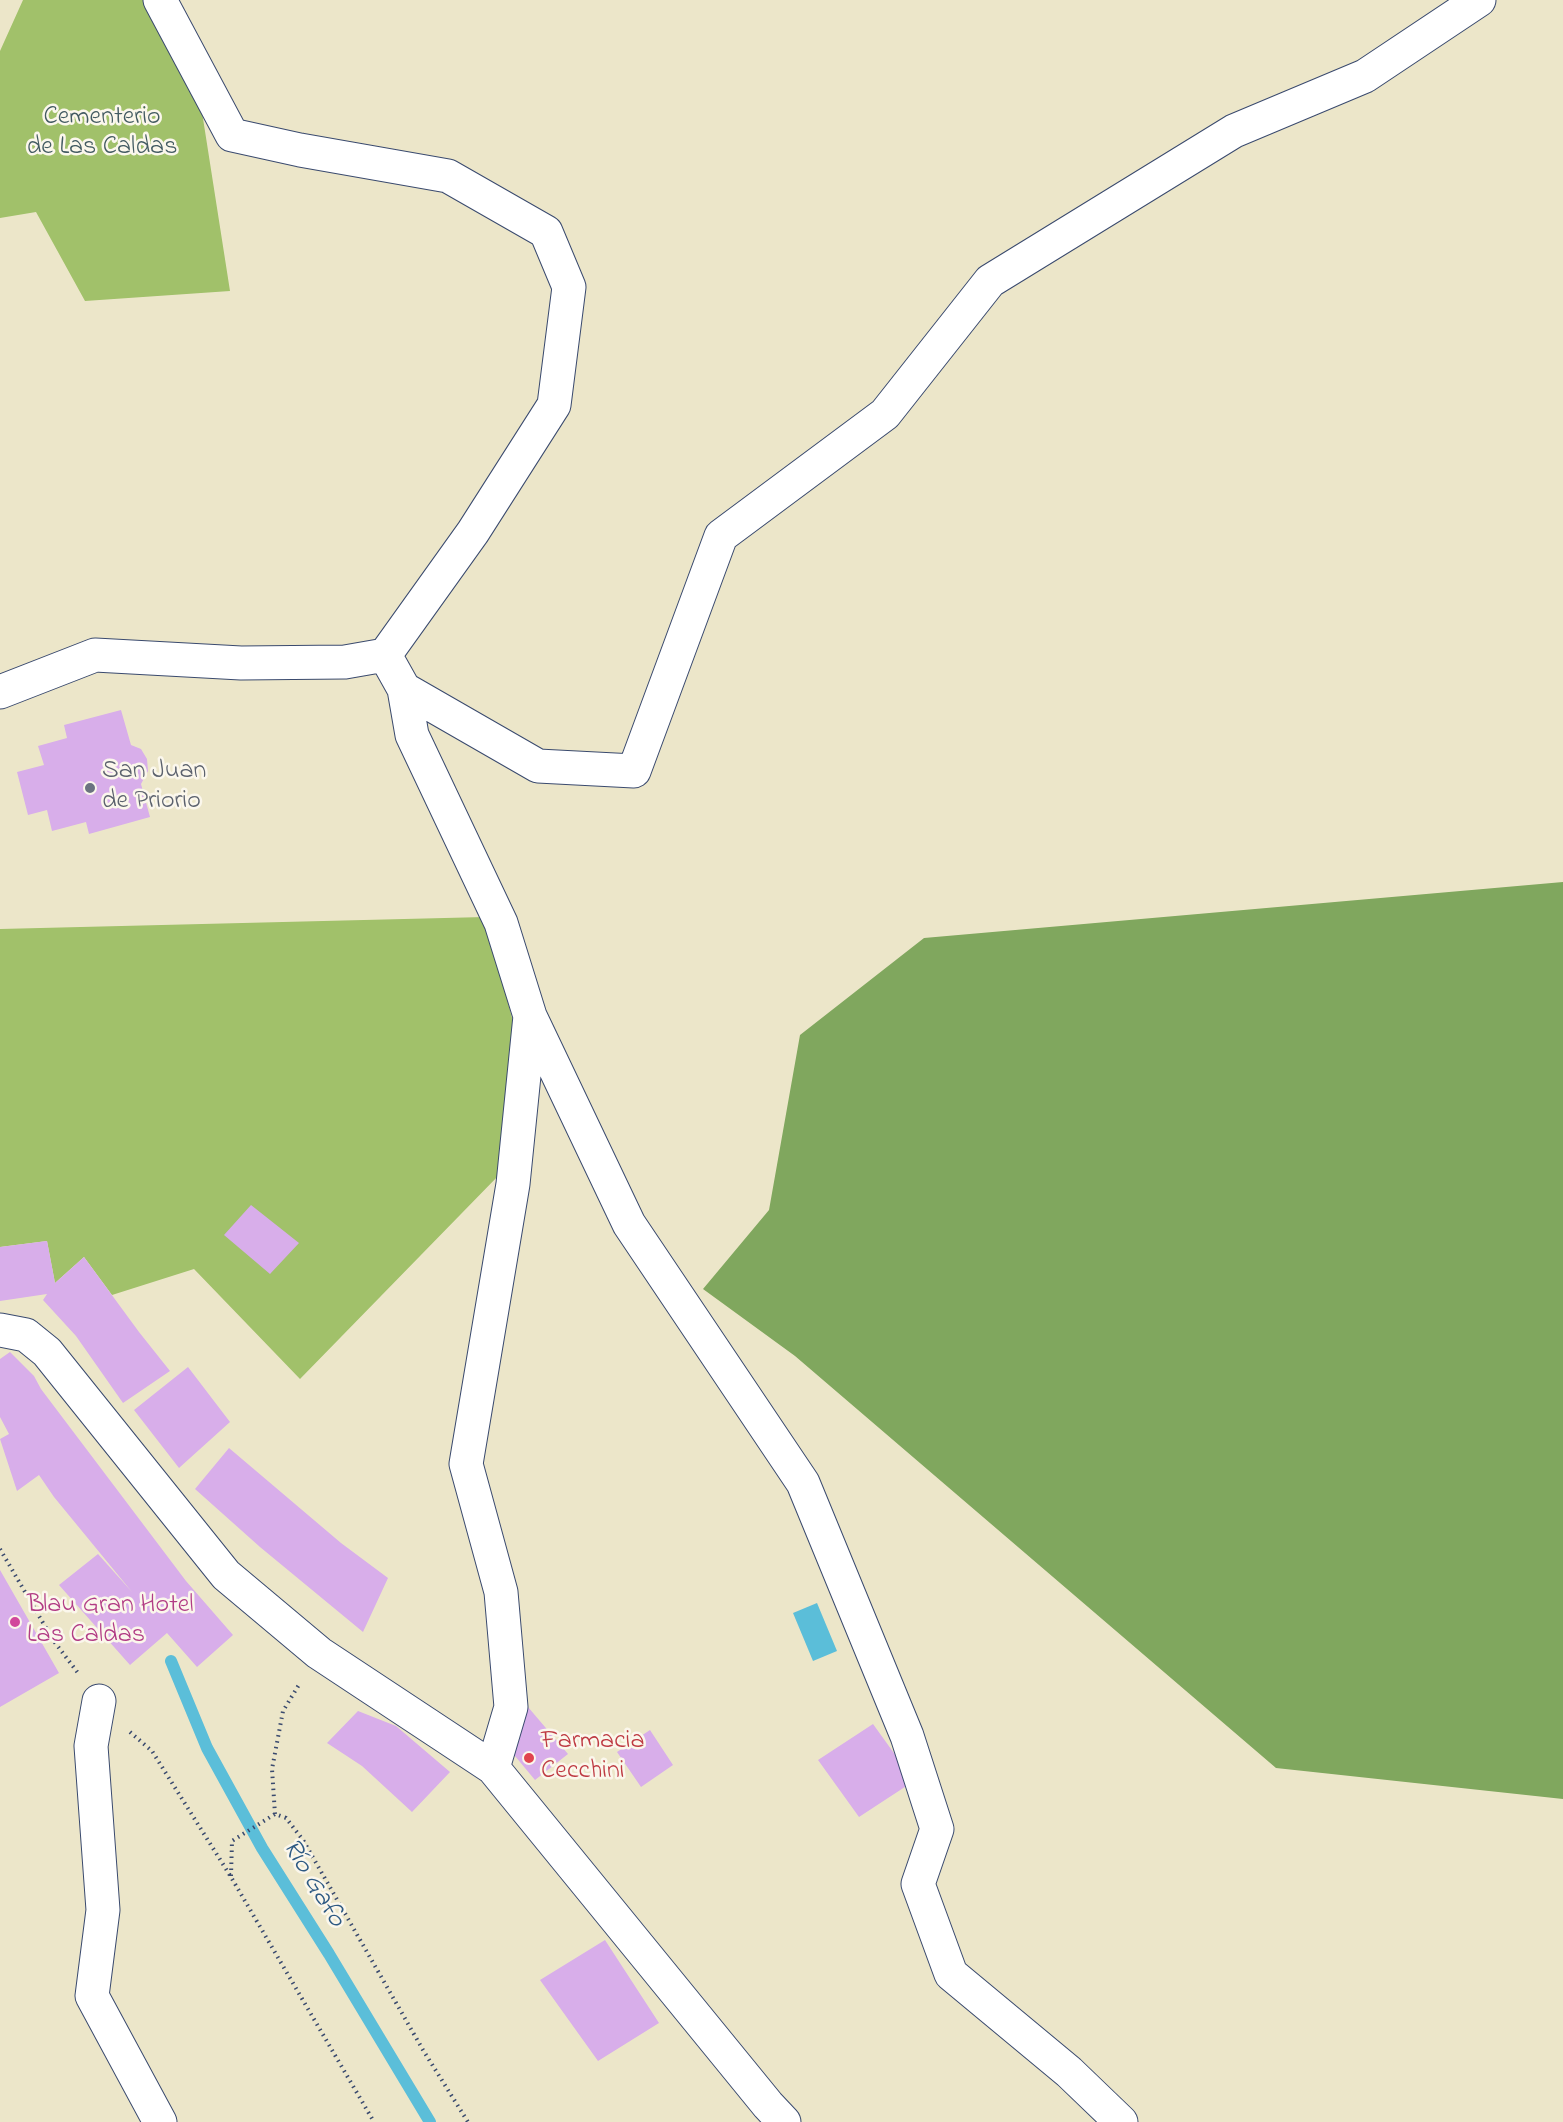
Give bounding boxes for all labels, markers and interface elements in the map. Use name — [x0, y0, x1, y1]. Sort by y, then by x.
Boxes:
park label: Cementerio de Las Caldas — [27, 103, 177, 164]
place label: San Juan de Priorio — [102, 757, 206, 819]
marker: San Juan de Priorio — [83, 781, 97, 795]
place label: Blau Gran Hotel Las Caldas — [27, 1591, 194, 1652]
marker: Blau Gran Hotel Las Caldas — [8, 1615, 22, 1629]
place label: Farmacia Cecchini — [541, 1727, 644, 1788]
marker: Farmacia Cecchini — [522, 1751, 536, 1765]
water label: Río Gafo — [273, 1834, 351, 1934]

